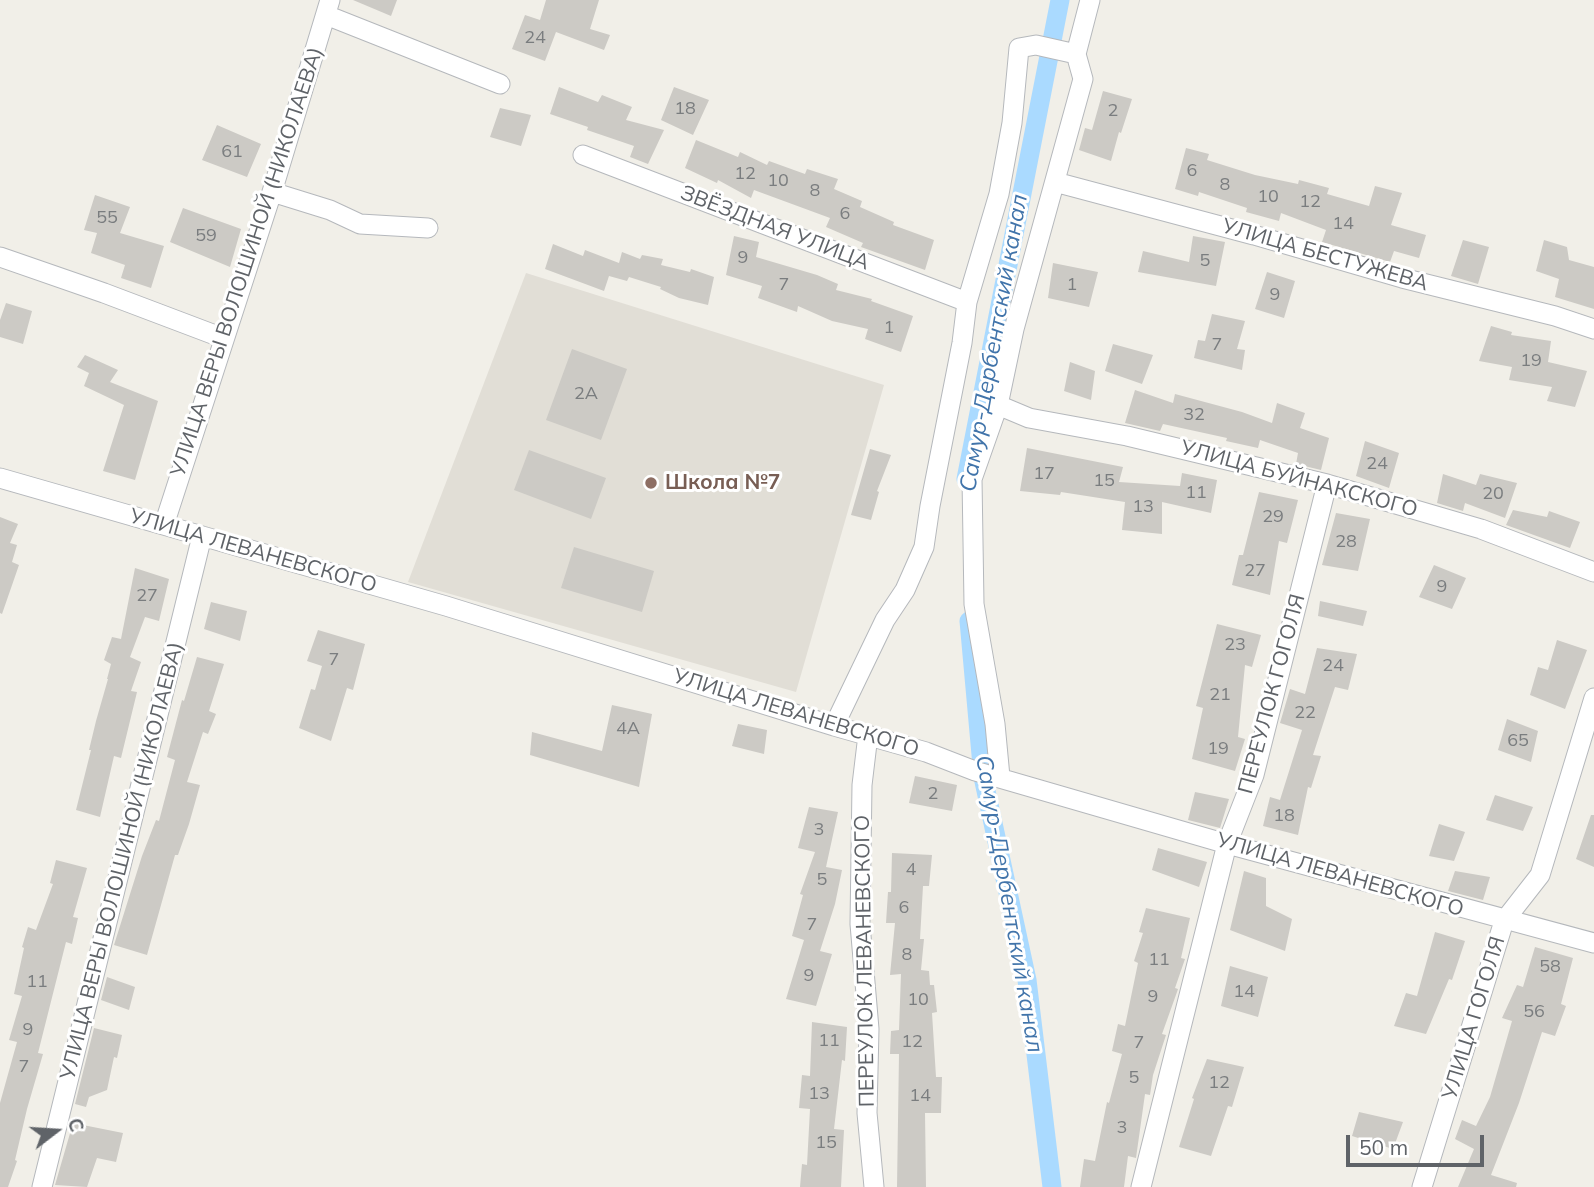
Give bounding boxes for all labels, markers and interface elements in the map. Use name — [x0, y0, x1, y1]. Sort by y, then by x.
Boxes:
house number: 24 — [524, 27, 546, 49]
street label: УЛИЦА ВЕРЫ ВОЛОШИНОЙ (НИКОЛАЕВА) — [165, 44, 329, 480]
house number: 18 — [674, 98, 696, 120]
house number: 2 — [1108, 100, 1118, 122]
house number: 61 — [221, 141, 243, 163]
house number: 6 — [1187, 160, 1197, 182]
house number: 12 — [734, 163, 756, 185]
house number: 10 — [767, 170, 789, 192]
house number: 8 — [1220, 174, 1230, 196]
street label: ЗВЁЗДНАЯ УЛИЦА — [677, 180, 873, 276]
house number: 8 — [810, 180, 820, 202]
house number: 10 — [1257, 186, 1279, 208]
house number: 12 — [1299, 191, 1321, 213]
water label: Самур-Дербентский канал — [954, 192, 1034, 494]
house number: 6 — [840, 203, 850, 225]
house number: 55 — [96, 207, 118, 229]
street label: УЛИЦА БЕСТУЖЕВА — [1219, 213, 1431, 297]
house number: 14 — [1332, 213, 1354, 235]
house number: 59 — [195, 225, 217, 247]
house number: 9 — [738, 247, 748, 269]
house number: 5 — [1200, 250, 1210, 272]
house number: 7 — [779, 274, 789, 296]
house number: 1 — [1067, 274, 1077, 296]
house number: 9 — [1270, 284, 1280, 306]
house number: 1 — [884, 317, 894, 339]
house number: 7 — [1212, 334, 1222, 356]
house number: 19 — [1520, 350, 1542, 372]
house number: 2А — [574, 383, 598, 405]
house number: 32 — [1183, 404, 1205, 426]
street label: УЛИЦА БУЙНАКСКОГО — [1178, 435, 1420, 523]
house number: 24 — [1366, 453, 1388, 475]
house number: 17 — [1033, 463, 1055, 485]
place label: Школа №7 — [665, 470, 780, 496]
house number: 15 — [1093, 470, 1115, 492]
marker: Школа №7 — [643, 475, 659, 491]
house number: 11 — [1185, 482, 1207, 504]
house number: 20 — [1482, 483, 1504, 505]
house number: 13 — [1132, 496, 1154, 518]
street label: УЛИЦА ЛЕВАНЕВСКОГО — [127, 504, 379, 598]
house number: 29 — [1262, 506, 1284, 528]
house number: 28 — [1335, 531, 1357, 553]
house number: 27 — [1244, 560, 1266, 582]
house number: 9 — [1437, 576, 1447, 598]
house number: 27 — [136, 585, 158, 607]
street label: ПЕРЕУЛОК ГОГОЛЯ — [1233, 591, 1311, 797]
house number: 23 — [1224, 634, 1246, 656]
street label: УЛИЦА ВЕРЫ ВОЛОШИНОЙ (НИКОЛАЕВА) — [55, 639, 189, 1083]
house number: 7 — [329, 649, 339, 671]
house number: 24 — [1322, 655, 1344, 677]
street label: УЛИЦА ЛЕВАНЕВСКОГО — [670, 664, 922, 762]
house number: 21 — [1209, 684, 1231, 706]
house number: 22 — [1294, 702, 1316, 724]
house number: 4А — [616, 718, 640, 740]
house number: 65 — [1507, 730, 1529, 752]
house number: 19 — [1207, 738, 1229, 760]
water label: Самур-Дербентский канал — [969, 753, 1049, 1055]
house number: 2 — [928, 783, 938, 805]
house number: 18 — [1273, 805, 1295, 827]
street label: ПЕРЕУЛОК ЛЕВАНЕВСКОГО — [850, 815, 880, 1107]
house number: 3 — [814, 819, 824, 841]
street label: УЛИЦА ЛЕВАНЕВСКОГО — [1214, 828, 1466, 922]
house number: 4 — [906, 859, 916, 881]
house number: 5 — [817, 869, 827, 891]
house number: 6 — [899, 897, 909, 919]
house number: 7 — [807, 914, 817, 936]
street label: УЛИЦА ГОГОЛЯ — [1437, 933, 1511, 1103]
house number: 8 — [902, 944, 912, 966]
house number: 11 — [1148, 949, 1170, 971]
house number: 58 — [1539, 956, 1561, 978]
house number: 9 — [804, 965, 814, 987]
house number: 11 — [26, 971, 48, 993]
house number: 14 — [1233, 981, 1255, 1003]
house number: 9 — [1148, 986, 1158, 1008]
house number: 10 — [907, 989, 929, 1011]
house number: 56 — [1523, 1001, 1545, 1023]
house number: 9 — [23, 1019, 33, 1041]
house number: 11 — [818, 1030, 840, 1052]
house number: 12 — [901, 1031, 923, 1053]
house number: 7 — [1134, 1032, 1144, 1054]
house number: 7 — [19, 1056, 29, 1078]
house number: 5 — [1129, 1067, 1139, 1089]
house number: 12 — [1208, 1072, 1230, 1094]
house number: 13 — [808, 1083, 830, 1105]
house number: 14 — [909, 1085, 931, 1107]
north arrow — [21, 1096, 91, 1166]
text: С — [63, 1115, 89, 1135]
house number: 3 — [1117, 1117, 1127, 1139]
scale bar — [1349, 1120, 1487, 1164]
house number: 15 — [815, 1132, 837, 1154]
text: 50 m — [1359, 1134, 1408, 1160]

